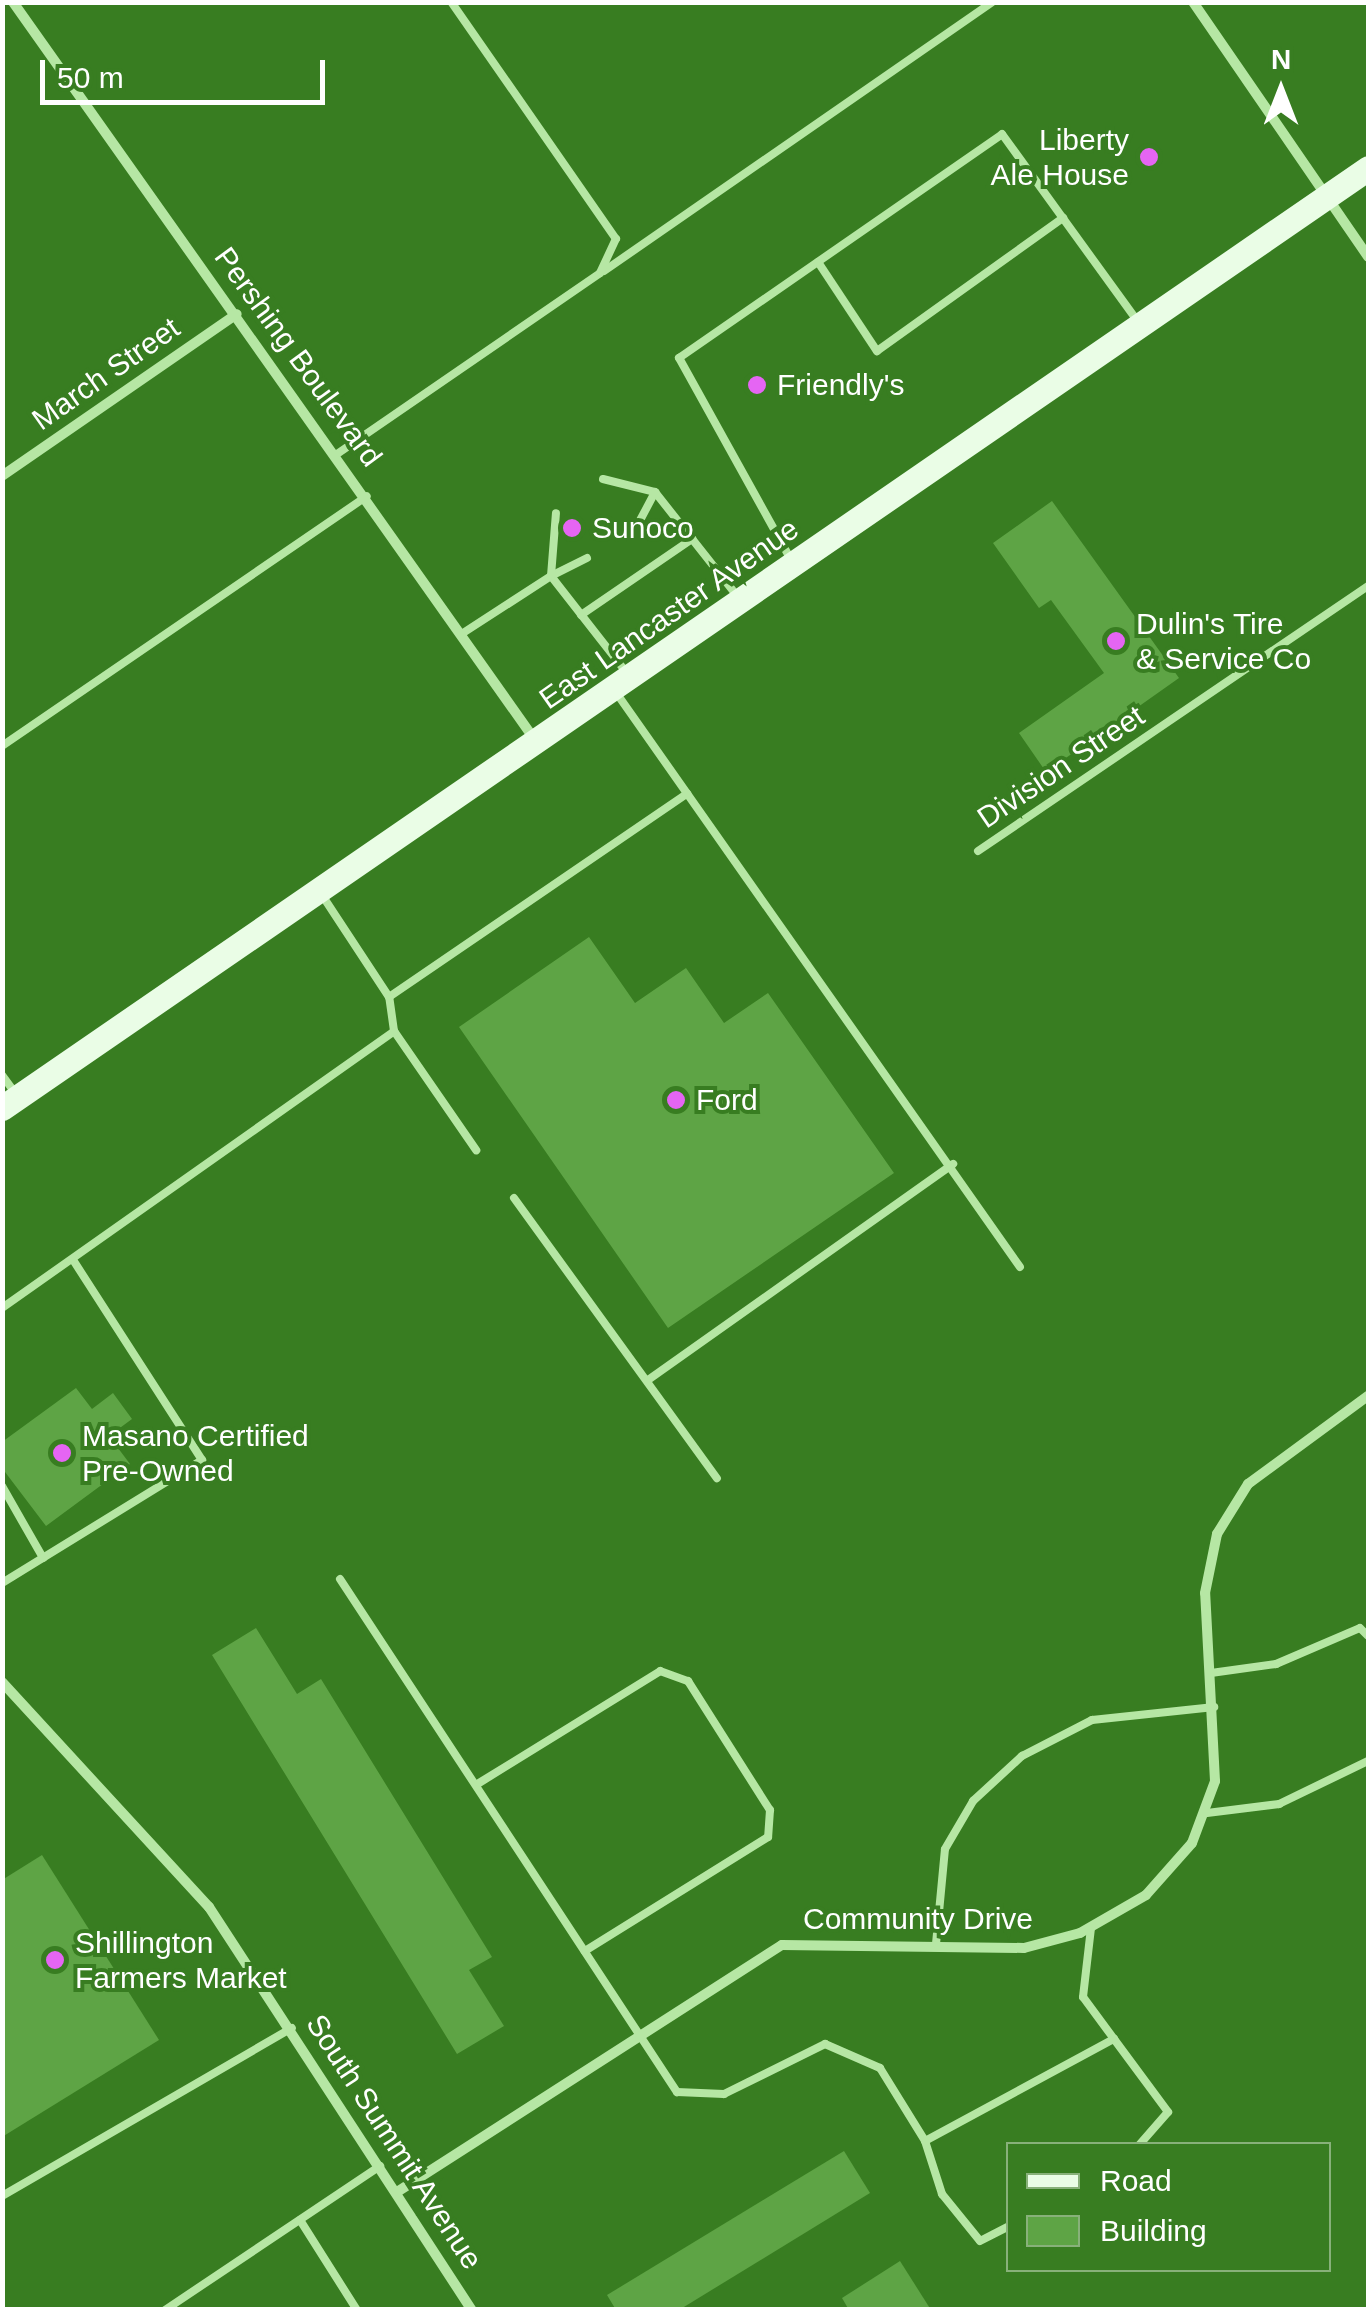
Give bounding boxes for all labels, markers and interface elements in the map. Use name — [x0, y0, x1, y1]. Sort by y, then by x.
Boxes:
scale bar — [45, 40, 330, 102]
north arrow — [1231, 40, 1331, 140]
text: N — [1271, 44, 1291, 75]
text: 50 m — [57, 61, 124, 94]
place label: Liberty Ale House — [991, 122, 1129, 192]
marker: Liberty Ale House — [1138, 146, 1160, 168]
street label: Pershing Boulevard — [206, 241, 390, 473]
street label: March Street — [25, 310, 187, 438]
place label: Friendly's — [777, 367, 904, 403]
marker: Friendly's — [746, 374, 768, 396]
street label: East Lancaster Avenue — [532, 510, 806, 718]
place label: Sunoco — [592, 510, 694, 546]
marker: Sunoco — [561, 517, 583, 539]
place label: Dulin's Tire & Service Co — [1136, 606, 1311, 676]
marker: Dulin's Tire & Service Co — [1105, 630, 1127, 652]
street label: Division Street — [971, 698, 1151, 836]
place label: Ford — [696, 1082, 758, 1118]
marker: Ford — [665, 1089, 687, 1111]
place label: Masano Certified Pre-Owned — [82, 1418, 309, 1488]
marker: Masano Certified Pre-Owned — [51, 1442, 73, 1464]
street label: Community Drive — [803, 1901, 1033, 1937]
place label: Shillington Farmers Market — [75, 1925, 287, 1996]
marker: Shillington Farmers Market — [44, 1949, 66, 1971]
street label: South Summit Avenue — [298, 2007, 490, 2277]
legend — [1006, 2142, 1331, 2272]
text: Road — [1100, 2164, 1172, 2197]
text: Building — [1100, 2214, 1207, 2247]

